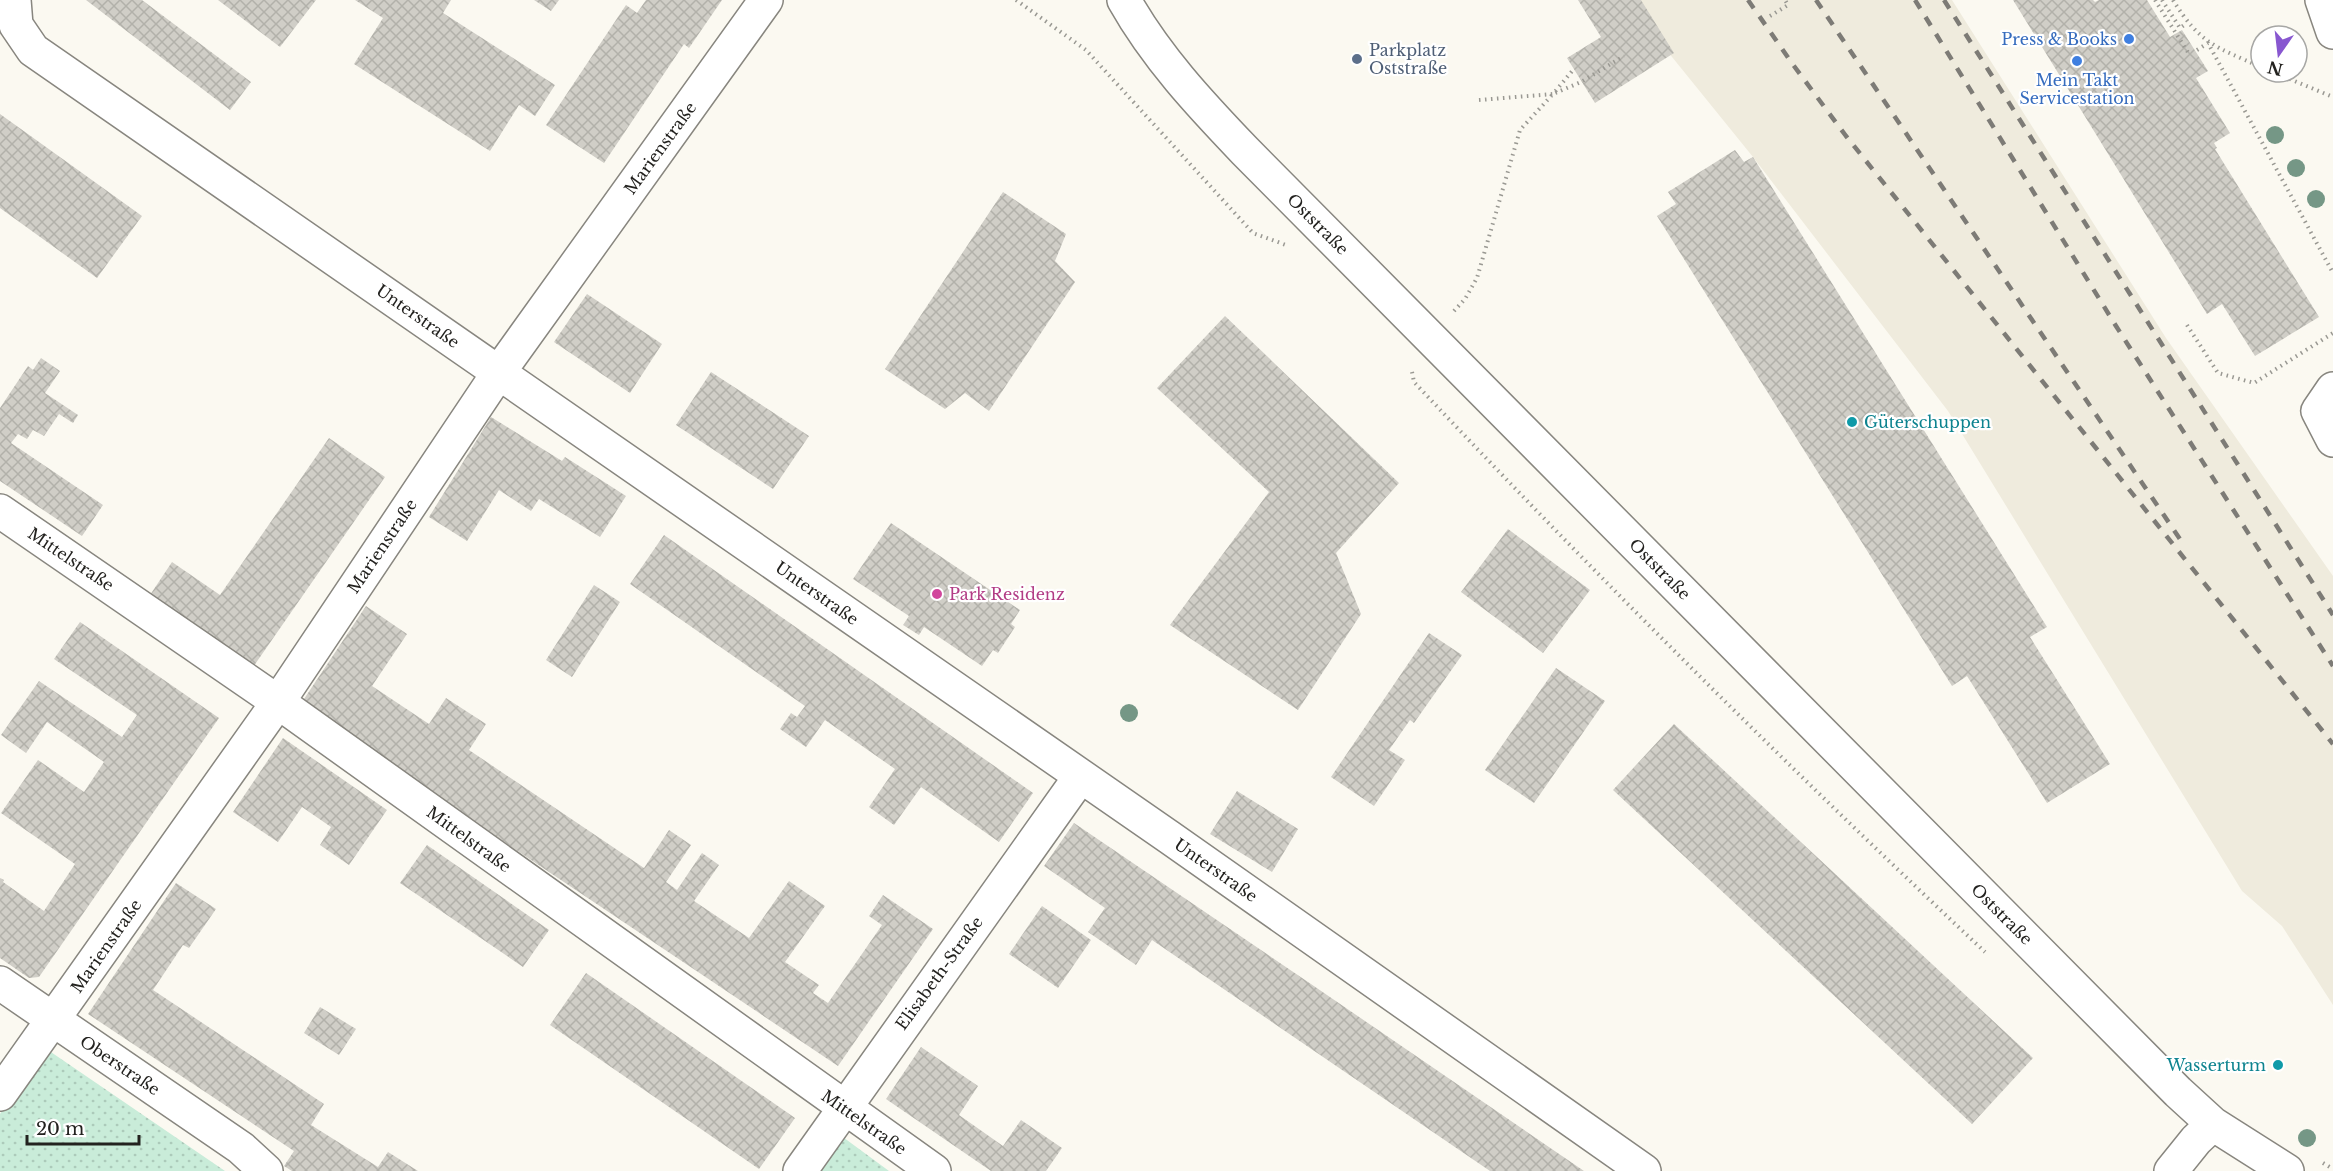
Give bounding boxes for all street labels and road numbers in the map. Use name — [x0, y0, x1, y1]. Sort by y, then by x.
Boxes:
street label: Marienstraße — [620, 98, 700, 198]
street label: Oststraße — [1283, 189, 1353, 259]
street label: Unterstraße — [373, 280, 463, 352]
street label: Marienstraße — [343, 495, 421, 597]
street label: Mittelstraße — [24, 523, 118, 595]
street label: Oststraße — [1625, 534, 1695, 604]
street label: Unterstraße — [772, 557, 862, 629]
street label: Mittelstraße — [423, 802, 515, 876]
street label: Unterstraße — [1171, 834, 1261, 906]
street label: Oststraße — [1967, 879, 2037, 949]
street label: Marienstraße — [66, 895, 146, 997]
street label: Elisabeth-Straße — [891, 912, 987, 1034]
street label: Oberstraße — [76, 1031, 164, 1099]
street label: Mittelstraße — [818, 1085, 910, 1159]

